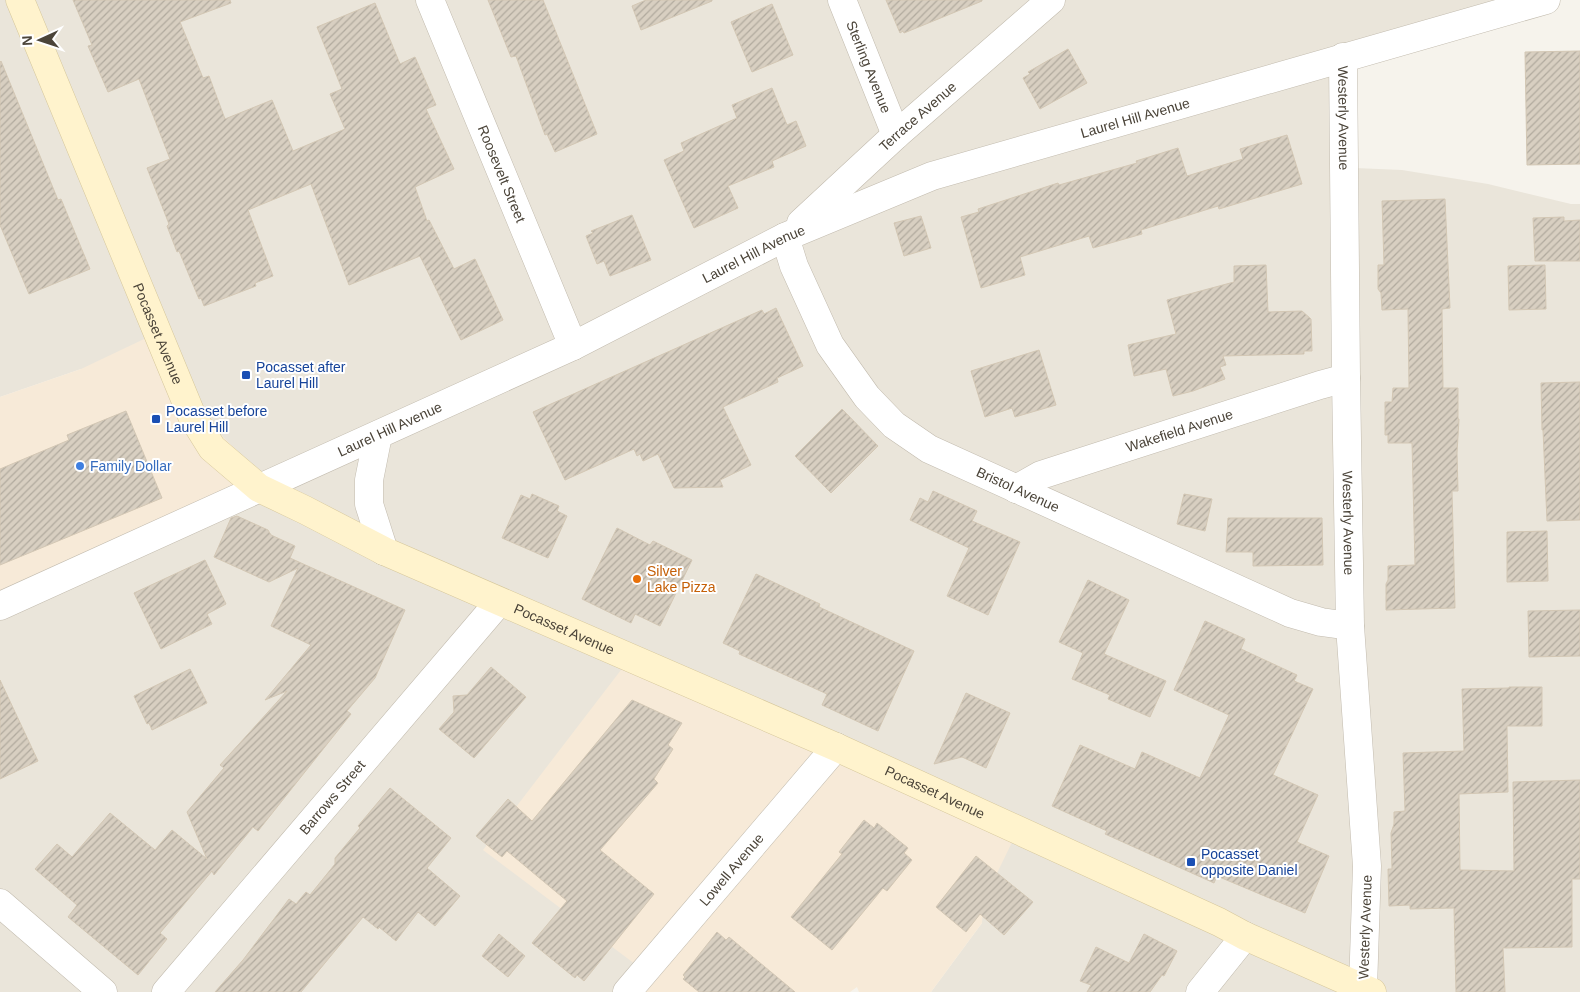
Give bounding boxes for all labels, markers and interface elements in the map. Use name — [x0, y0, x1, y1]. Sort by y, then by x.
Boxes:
north arrow — [15, 15, 65, 65]
street label: Sterling Avenue — [843, 18, 894, 115]
text: N — [19, 35, 35, 46]
street label: Westerly Avenue — [1335, 66, 1352, 171]
street label: Terrace Avenue — [876, 78, 960, 155]
street label: Laurel Hill Avenue — [1079, 95, 1192, 141]
street label: Roosevelt Street — [475, 123, 529, 225]
street label: Laurel Hill Avenue — [700, 222, 807, 286]
street label: Pocasset Avenue — [130, 281, 186, 387]
place label: Pocasset after Laurel Hill — [256, 359, 346, 391]
marker: Pocasset after Laurel Hill — [240, 369, 252, 381]
street label: Laurel Hill Avenue — [335, 398, 445, 460]
place label: Pocasset before Laurel Hill — [166, 403, 267, 435]
street label: Wakefield Avenue — [1124, 406, 1235, 455]
marker: Pocasset before Laurel Hill — [150, 413, 162, 425]
place label: Family Dollar — [90, 458, 172, 474]
marker: Family Dollar — [74, 460, 86, 472]
street label: Bristol Avenue — [974, 464, 1062, 515]
street label: Westerly Avenue — [1339, 471, 1357, 576]
place label: Silver Lake Pizza — [647, 563, 716, 595]
marker: Silver Lake Pizza — [631, 573, 643, 585]
street label: Pocasset Avenue — [511, 600, 617, 658]
street label: Barrows Street — [296, 757, 368, 838]
street label: Pocasset Avenue — [882, 762, 988, 822]
street label: Lowell Avenue — [696, 830, 767, 909]
place label: Pocasset opposite Daniel — [1201, 846, 1298, 878]
marker: Pocasset opposite Daniel — [1185, 856, 1197, 868]
street label: Westerly Avenue — [1355, 874, 1375, 980]

